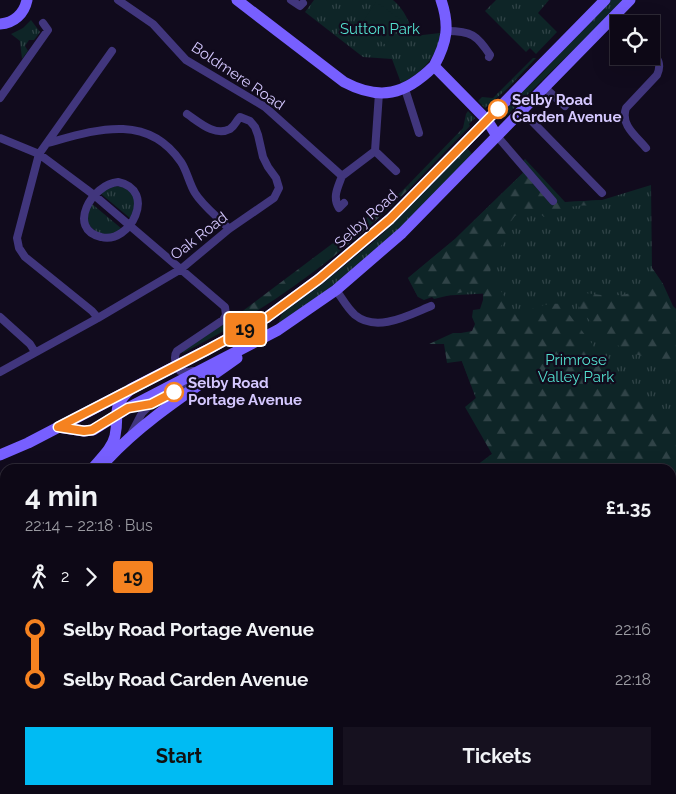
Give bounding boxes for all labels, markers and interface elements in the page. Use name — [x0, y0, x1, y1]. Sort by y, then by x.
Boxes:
map controls — [610, 15, 660, 65]
button: locate — [610, 15, 660, 65]
park label: Sutton Park — [340, 20, 420, 38]
street label: Boldmere Road — [188, 38, 288, 114]
place label: Selby Road Carden Avenue — [512, 91, 621, 126]
marker: Selby Road Carden Avenue — [488, 99, 508, 119]
street label: Selby Road — [331, 186, 401, 252]
street label: Oak Road — [167, 208, 231, 264]
line badge: 19 — [222, 313, 268, 345]
text: 19 — [235, 318, 255, 339]
park label: Primrose Valley Park — [538, 351, 614, 386]
place label: Selby Road Portage Avenue — [188, 374, 302, 409]
marker: Selby Road Portage Avenue — [164, 382, 184, 402]
text: 4 min — [25, 480, 98, 513]
text: £1.35 — [606, 496, 651, 518]
text: 22:14 – 22:18 · Bus — [25, 516, 153, 535]
icon: walk — [25, 563, 53, 591]
icon: forward — [77, 563, 105, 591]
text: 19 — [123, 566, 143, 587]
text: 2 — [61, 567, 69, 586]
text: Selby Road Portage Avenue — [63, 618, 314, 640]
text: 22:16 — [615, 620, 651, 639]
text: Selby Road Carden Avenue — [63, 668, 308, 690]
text: 22:18 — [615, 670, 651, 689]
button: Start — [25, 727, 333, 785]
button: Tickets — [343, 727, 651, 785]

